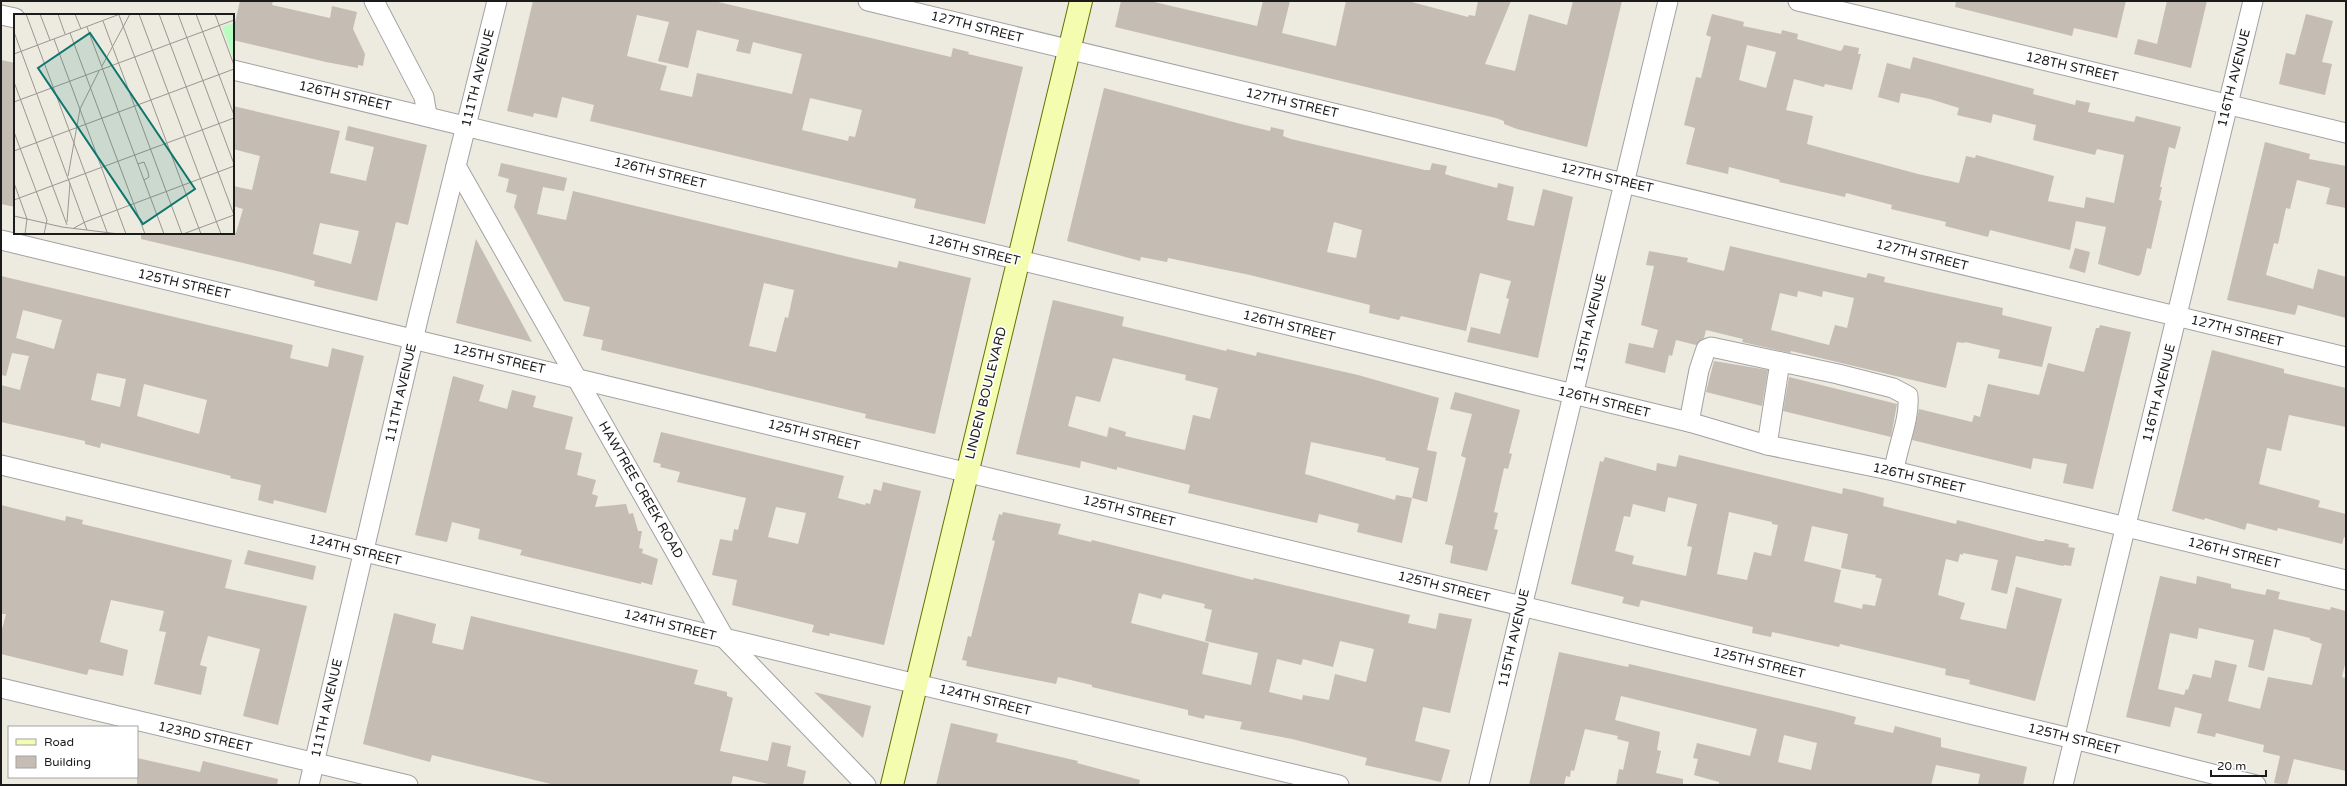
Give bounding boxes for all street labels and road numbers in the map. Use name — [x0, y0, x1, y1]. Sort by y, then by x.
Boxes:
street label: 127TH STREET — [929, 8, 1025, 46]
street label: 111TH AVENUE — [458, 27, 498, 129]
street label: 116TH AVENUE — [2214, 27, 2254, 129]
street label: 128TH STREET — [2024, 49, 2120, 85]
street label: 126TH STREET — [297, 78, 393, 114]
street label: 127TH STREET — [1244, 85, 1340, 121]
street label: 126TH STREET — [612, 154, 708, 192]
street label: 127TH STREET — [1559, 160, 1655, 196]
street label: 126TH STREET — [926, 231, 1022, 269]
street label: 127TH STREET — [1874, 236, 1970, 274]
street label: 125TH STREET — [136, 266, 232, 302]
street label: 115TH AVENUE — [1570, 272, 1610, 374]
street label: 126TH STREET — [1241, 307, 1337, 345]
street label: 127TH STREET — [2189, 312, 2285, 350]
street label: LINDEN BOULEVARD — [962, 325, 1010, 461]
street label: 125TH STREET — [451, 341, 547, 377]
street label: 111TH AVENUE — [382, 342, 420, 444]
street label: 116TH AVENUE — [2139, 342, 2179, 444]
street label: 126TH STREET — [1556, 383, 1652, 421]
street label: 125TH STREET — [766, 416, 862, 454]
street label: HAWTREE CREEK ROAD — [595, 419, 687, 562]
street label: 126TH STREET — [1871, 460, 1967, 496]
street label: 125TH STREET — [1081, 492, 1177, 530]
street label: 124TH STREET — [307, 531, 403, 569]
street label: 126TH STREET — [2186, 534, 2282, 572]
street label: 125TH STREET — [1396, 568, 1492, 606]
street label: 115TH AVENUE — [1495, 587, 1533, 689]
street label: 124TH STREET — [622, 606, 718, 644]
street label: 125TH STREET — [1711, 644, 1807, 682]
street label: 111TH AVENUE — [308, 657, 346, 759]
street label: 124TH STREET — [937, 681, 1033, 719]
street label: 123RD STREET — [156, 718, 254, 756]
street label: 125TH STREET — [2026, 720, 2122, 758]

